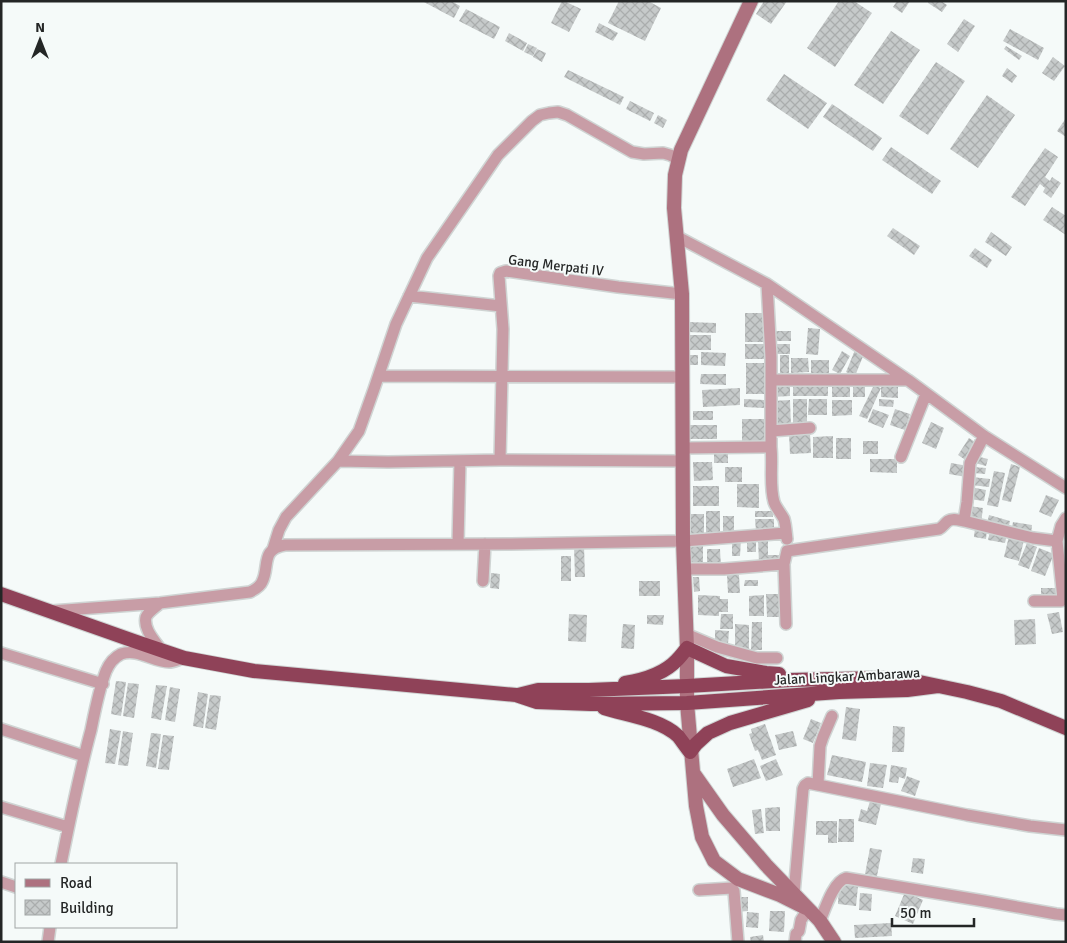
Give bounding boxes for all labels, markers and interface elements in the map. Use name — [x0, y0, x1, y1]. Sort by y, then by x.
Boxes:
north arrow — [15, 15, 65, 65]
text: N — [35, 19, 45, 36]
street label: Gang Merpati IV — [507, 251, 605, 280]
street label: Jalan Lingkar Ambarawa — [773, 664, 921, 689]
legend — [15, 863, 178, 928]
text: Road — [60, 874, 92, 892]
scale bar — [892, 896, 974, 928]
text: Building — [60, 899, 114, 917]
text: 50 m — [900, 904, 931, 922]

